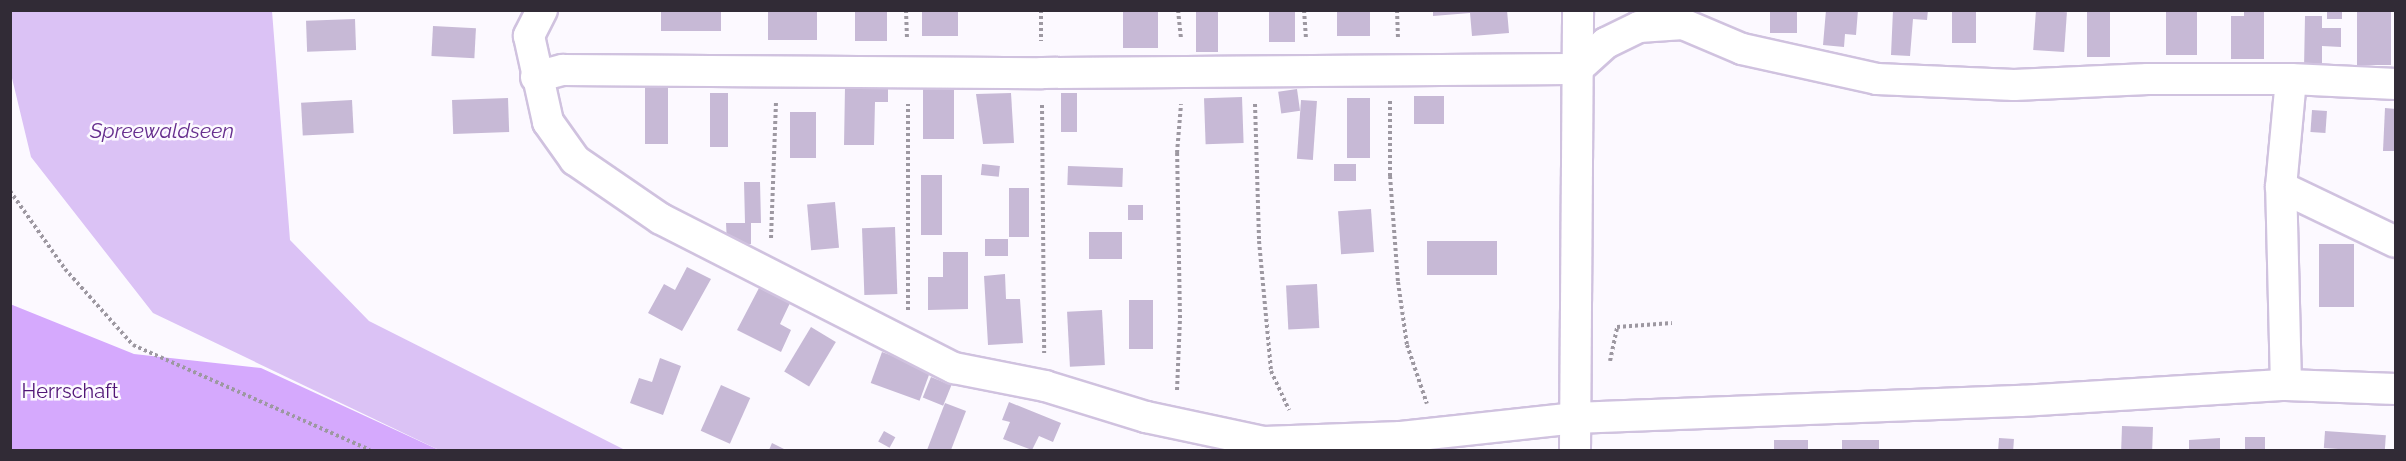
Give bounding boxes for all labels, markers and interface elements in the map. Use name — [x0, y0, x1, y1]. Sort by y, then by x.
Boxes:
water label: Spreewaldseen — [90, 118, 234, 144]
park label: Herrschaft — [22, 379, 118, 403]

